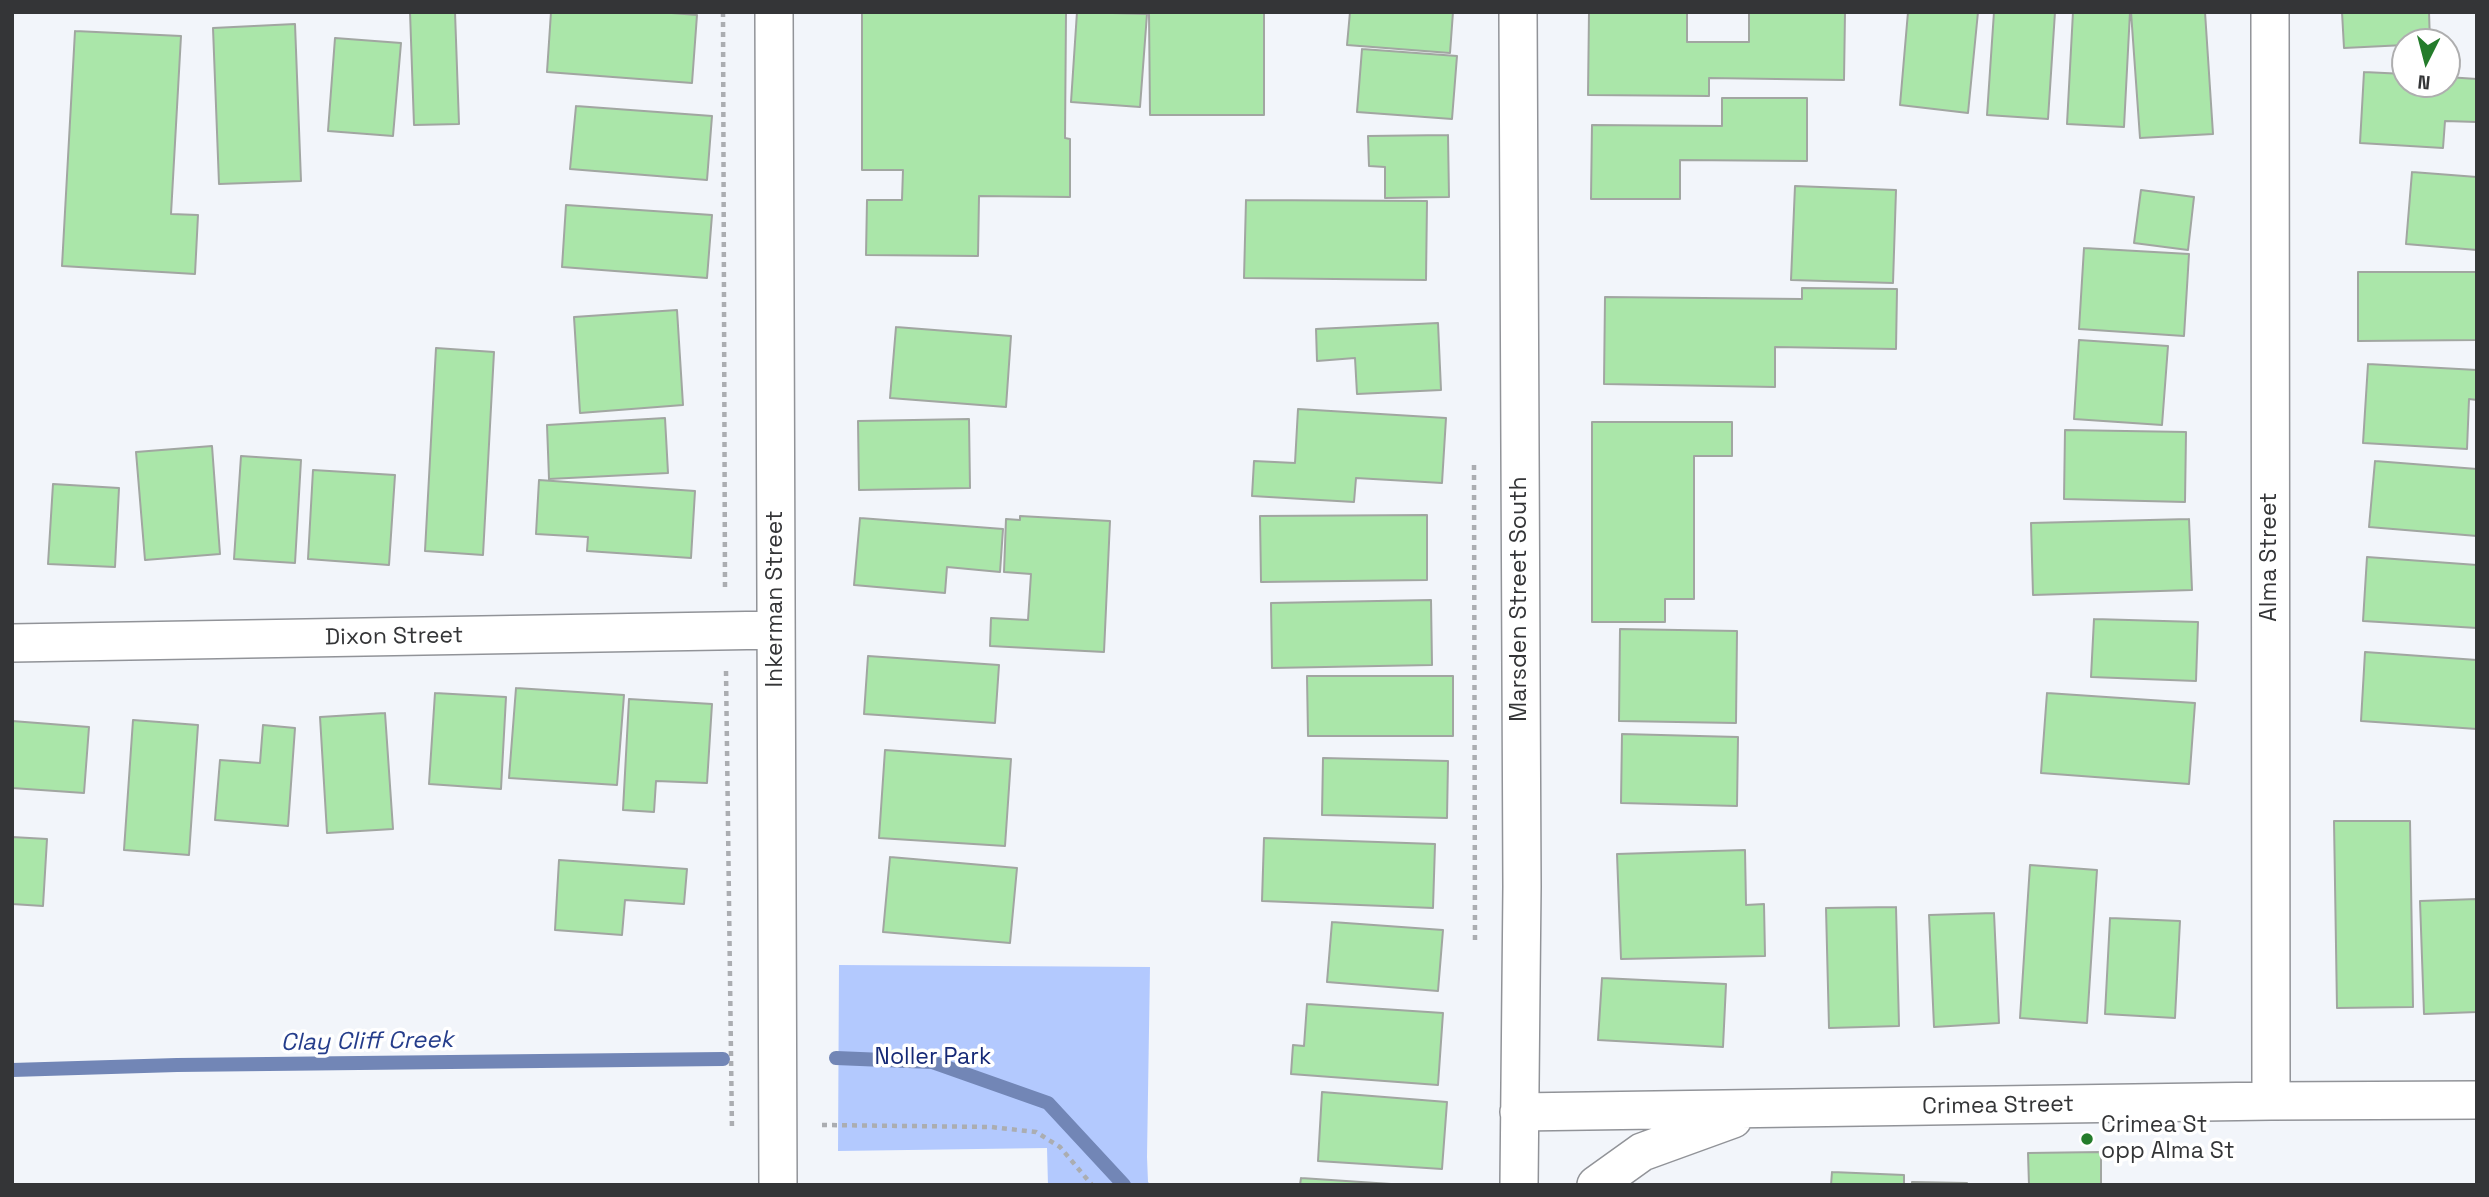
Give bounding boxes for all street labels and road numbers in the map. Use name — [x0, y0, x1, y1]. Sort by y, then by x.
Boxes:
street label: Marsden Street South — [1506, 476, 1534, 722]
street label: Alma Street — [2256, 492, 2284, 622]
street label: Inkerman Street — [762, 510, 790, 688]
street label: Dixon Street — [325, 622, 463, 652]
street label: Crimea Street — [1922, 1091, 2074, 1121]

